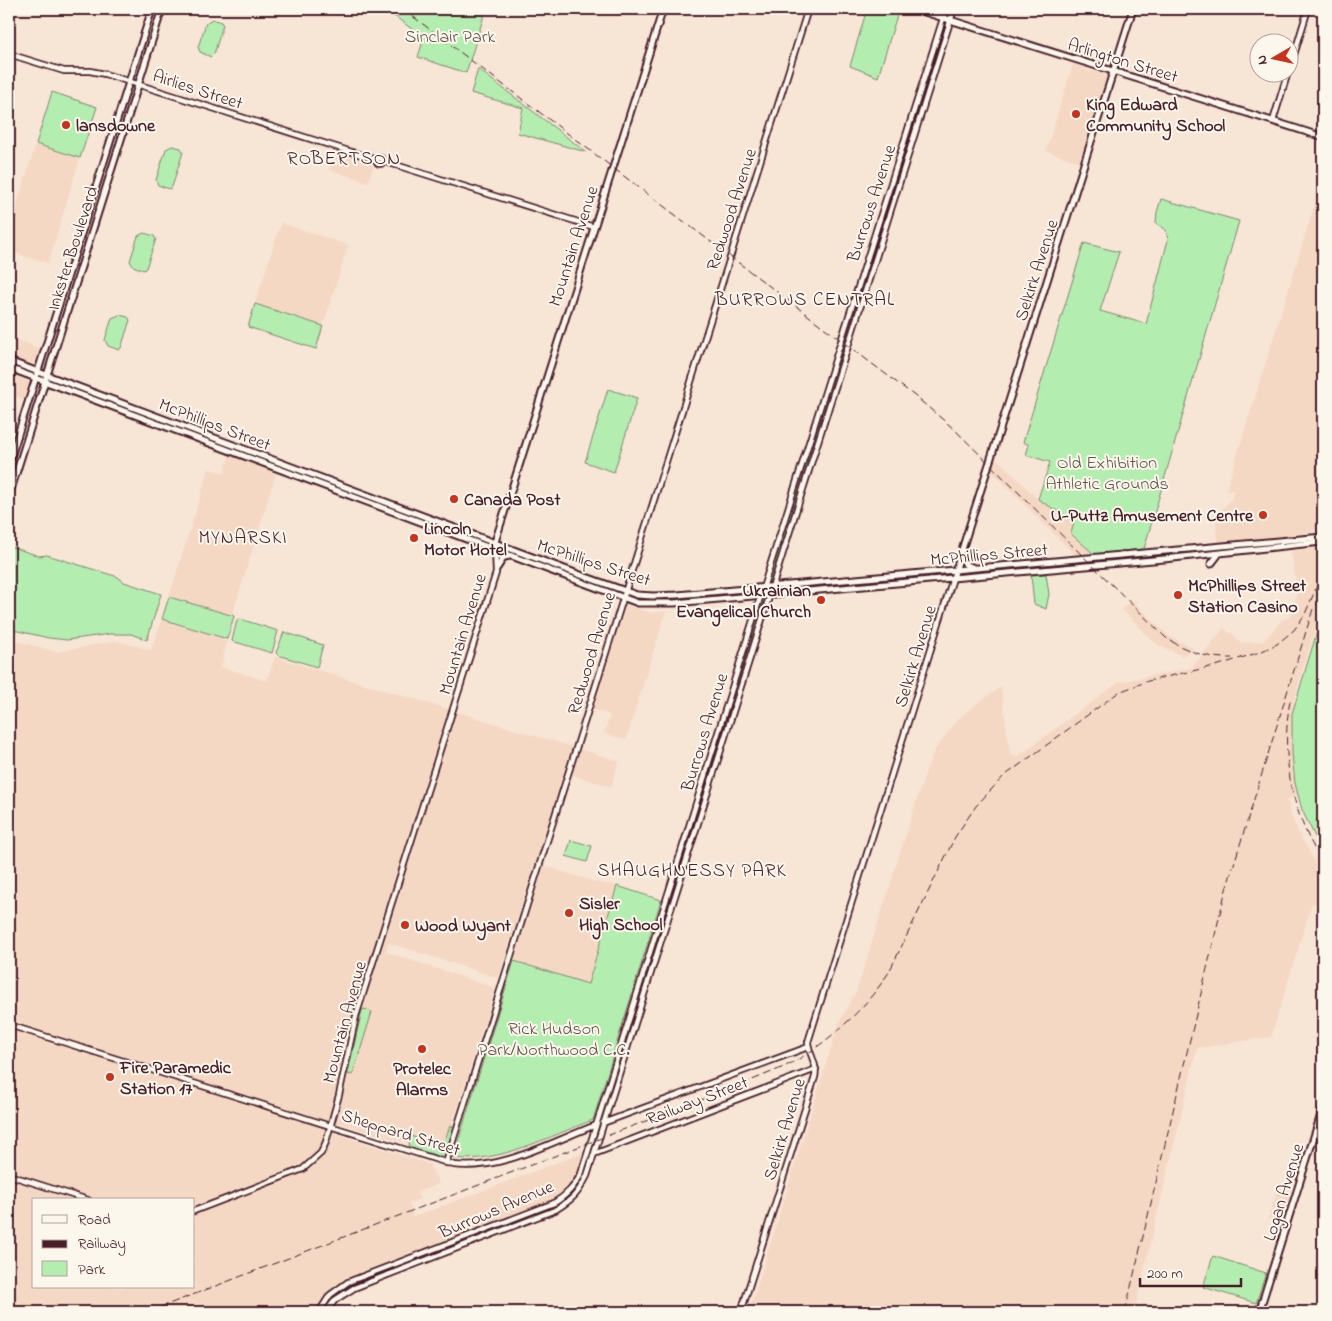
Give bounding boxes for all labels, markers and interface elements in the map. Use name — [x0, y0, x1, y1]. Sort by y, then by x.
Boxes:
park label: Sinclair Park — [405, 25, 495, 51]
north arrow — [1250, 32, 1300, 82]
street label: Arlington Street — [1064, 33, 1181, 92]
text: N — [1252, 53, 1274, 66]
street label: Airlies Street — [149, 64, 246, 118]
place label: King Edward Community School — [1086, 93, 1225, 141]
marker: King Edward Community School — [1070, 108, 1082, 120]
place label: lansdowne — [76, 114, 156, 140]
marker: lansdowne — [60, 119, 72, 131]
street label: Burrows Avenue — [841, 141, 904, 267]
street label: Redwood Avenue — [701, 144, 765, 274]
district label: ROBERTSON — [287, 146, 401, 173]
street label: Mountain Avenue — [543, 182, 607, 310]
street label: Inkster Boulevard — [42, 183, 106, 314]
street label: Selkirk Avenue — [1009, 216, 1067, 325]
district label: BURROWS CENTRAL — [714, 287, 895, 314]
street label: McPhillips Street — [154, 393, 274, 459]
park label: Old Exhibition Athletic Grounds — [1045, 451, 1169, 498]
place label: Canada Post — [464, 488, 561, 514]
marker: Canada Post — [448, 493, 460, 505]
place label: U-Puttz Amusement Centre — [1051, 504, 1254, 530]
marker: U-Puttz Amusement Centre — [1257, 509, 1269, 521]
place label: Lincoln Motor Hotel — [424, 517, 507, 564]
district label: MYNARSKI — [198, 525, 288, 552]
marker: Lincoln Motor Hotel — [408, 532, 420, 544]
street label: McPhillips Street — [533, 533, 654, 595]
street label: McPhillips Street — [929, 538, 1049, 574]
street label: Mountain Avenue — [433, 570, 495, 698]
place label: McPhillips Street Station Casino — [1188, 574, 1307, 621]
place label: Ukrainian Evangelical Church — [676, 579, 811, 627]
street label: Redwood Avenue — [562, 588, 624, 718]
marker: McPhillips Street Station Casino — [1172, 589, 1184, 601]
marker: Ukrainian Evangelical Church — [815, 594, 827, 606]
street label: Selkirk Avenue — [889, 601, 945, 711]
street label: Burrows Avenue — [675, 669, 736, 796]
district label: SHAUGHNESSY PARK — [597, 858, 787, 885]
place label: Sisler High School — [579, 892, 662, 940]
marker: Sisler High School — [563, 907, 575, 919]
place label: Wood Wyant — [415, 914, 512, 941]
marker: Wood Wyant — [399, 919, 411, 931]
street label: Mountain Avenue — [317, 958, 375, 1087]
park label: Rick Hudson Park/Northwood C.C. — [478, 1017, 630, 1064]
marker: Protelec Alarms — [416, 1043, 428, 1055]
place label: Fire Paramedic Station 17 — [119, 1056, 232, 1103]
place label: Protelec Alarms — [393, 1057, 452, 1104]
street label: Railway Street — [643, 1070, 752, 1133]
marker: Fire Paramedic Station 17 — [104, 1071, 116, 1083]
street label: Selkirk Avenue — [758, 1074, 814, 1184]
street label: Sheppard Street — [338, 1103, 463, 1164]
street label: Logan Avenue — [1258, 1140, 1313, 1245]
street label: Burrows Avenue — [435, 1175, 559, 1247]
legend — [32, 1198, 195, 1288]
text: Road — [78, 1209, 111, 1231]
text: Railway — [78, 1233, 126, 1256]
scale bar — [1140, 1256, 1241, 1288]
text: Park — [78, 1259, 106, 1281]
text: 200 m — [1147, 1263, 1183, 1285]

